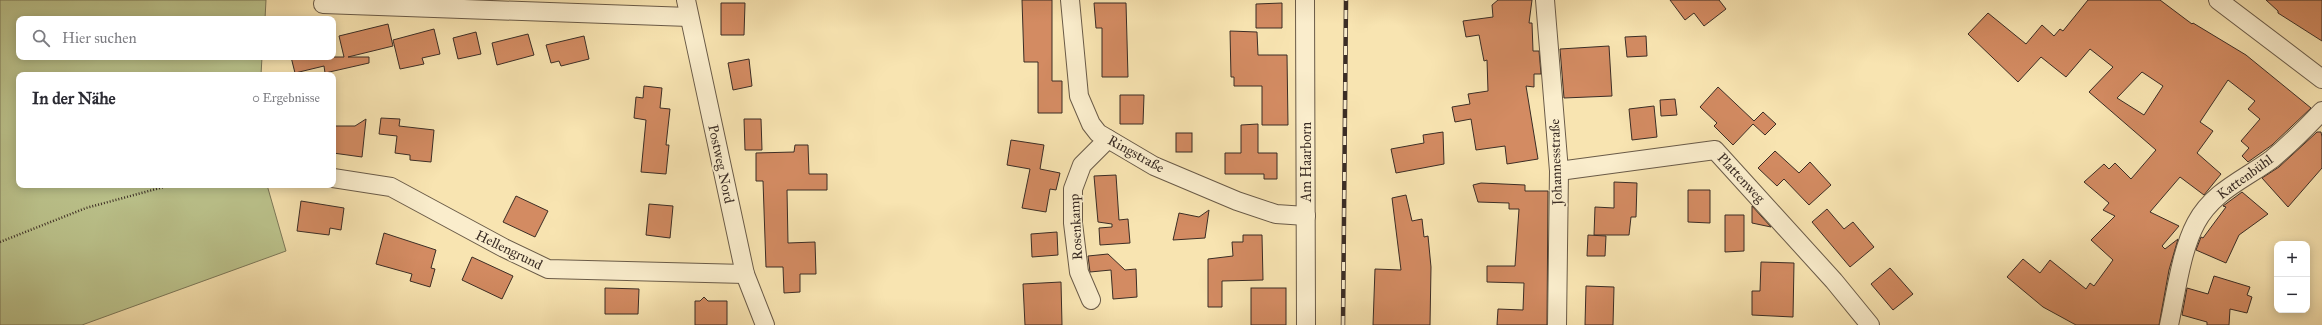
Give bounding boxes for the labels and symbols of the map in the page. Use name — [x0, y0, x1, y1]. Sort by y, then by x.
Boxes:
street label: Johannesstraße — [1546, 118, 1567, 208]
street label: Am Haarborn — [1298, 122, 1315, 203]
street label: Postweg Nord — [704, 123, 738, 205]
street label: Ringstraße — [1105, 132, 1167, 177]
street label: Plattenweg — [1714, 149, 1769, 207]
street label: Kattenbühl — [2214, 151, 2276, 203]
street label: Rosenkamp — [1066, 193, 1086, 261]
street label: Hellengrund — [473, 226, 545, 274]

